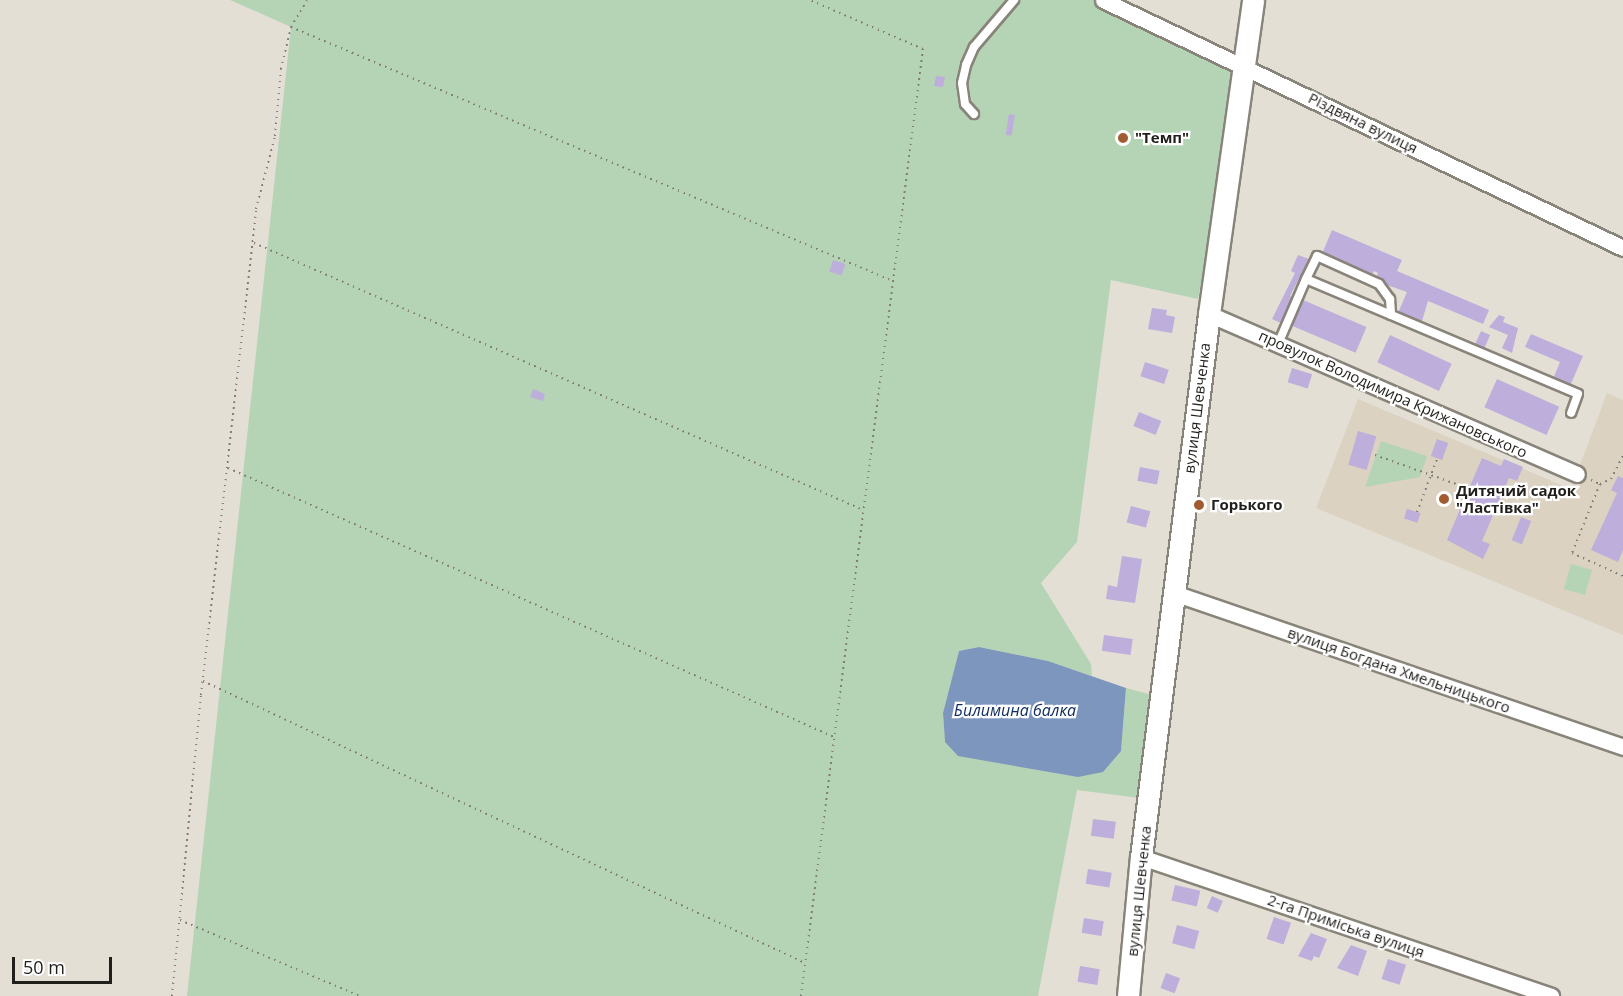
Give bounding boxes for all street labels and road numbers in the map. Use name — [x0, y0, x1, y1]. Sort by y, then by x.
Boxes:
street label: Різдвяна вулиця — [1305, 89, 1421, 157]
street label: провулок Володимира Крижановського — [1256, 326, 1530, 462]
street label: вулиця Шевченка — [1180, 342, 1214, 474]
street label: вулиця Богдана Хмельницького — [1285, 623, 1513, 717]
street label: вулиця Шевченка — [1123, 825, 1155, 957]
street label: 2-га Приміська вулиця — [1265, 891, 1427, 961]

